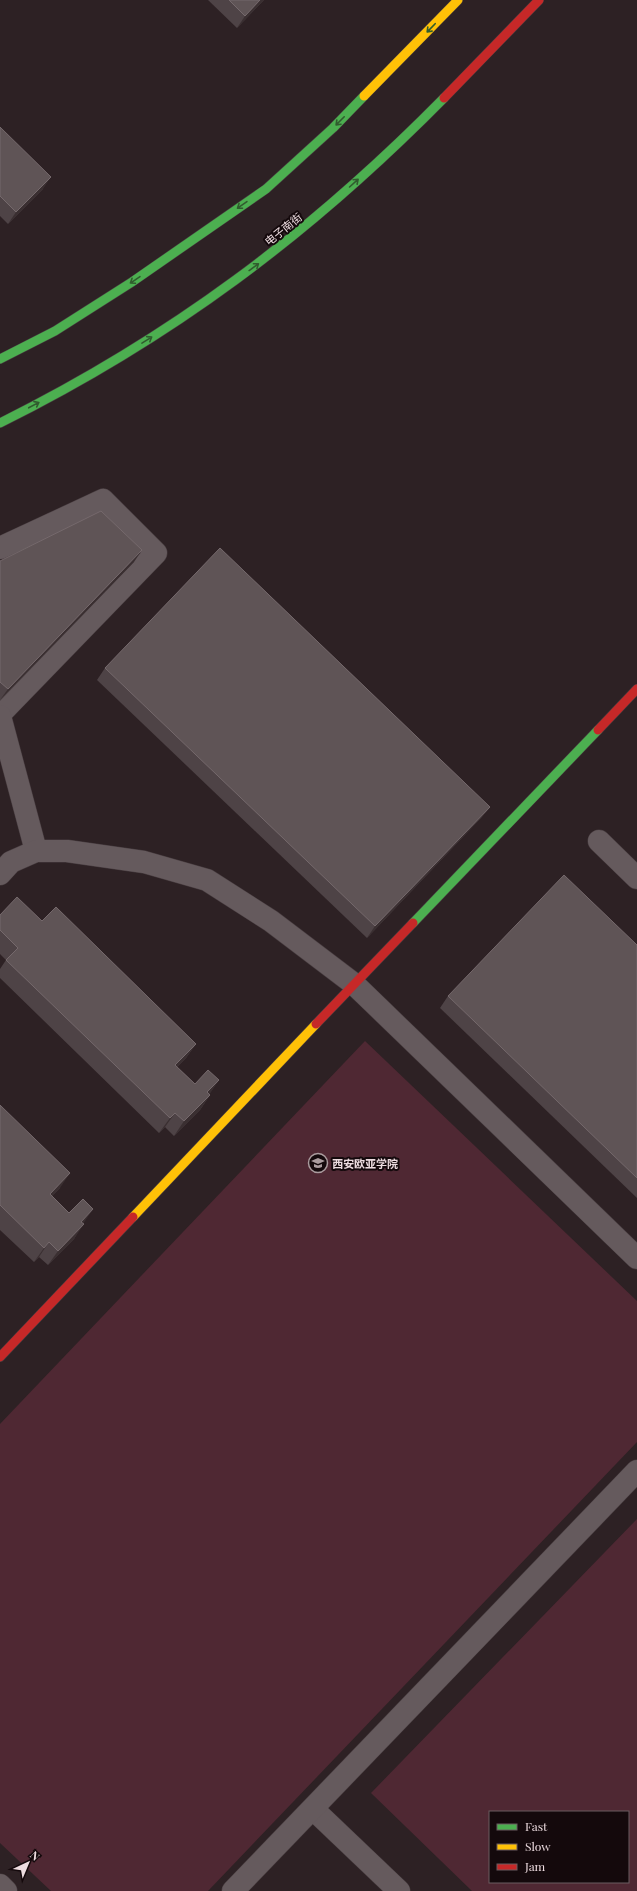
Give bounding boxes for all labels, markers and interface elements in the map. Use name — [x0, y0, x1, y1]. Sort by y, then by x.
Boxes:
one-way arrow — [427, 23, 436, 33]
one-way arrow — [335, 116, 345, 126]
one-way arrow — [348, 179, 359, 188]
one-way arrow — [236, 201, 247, 209]
street label: 电子南街 — [261, 209, 305, 249]
one-way arrow — [248, 263, 259, 271]
one-way arrow — [130, 276, 141, 284]
one-way arrow — [141, 335, 153, 343]
one-way arrow — [28, 401, 40, 408]
school or university icon: 西安欧亚学院 — [307, 1152, 329, 1174]
place label: 西安欧亚学院 — [332, 1156, 398, 1171]
legend — [489, 1811, 629, 1883]
text: Fast — [525, 1818, 548, 1834]
text: Slow — [525, 1838, 551, 1854]
north arrow — [8, 1843, 48, 1883]
text: N — [27, 1847, 43, 1864]
text: Jam — [524, 1858, 546, 1874]

